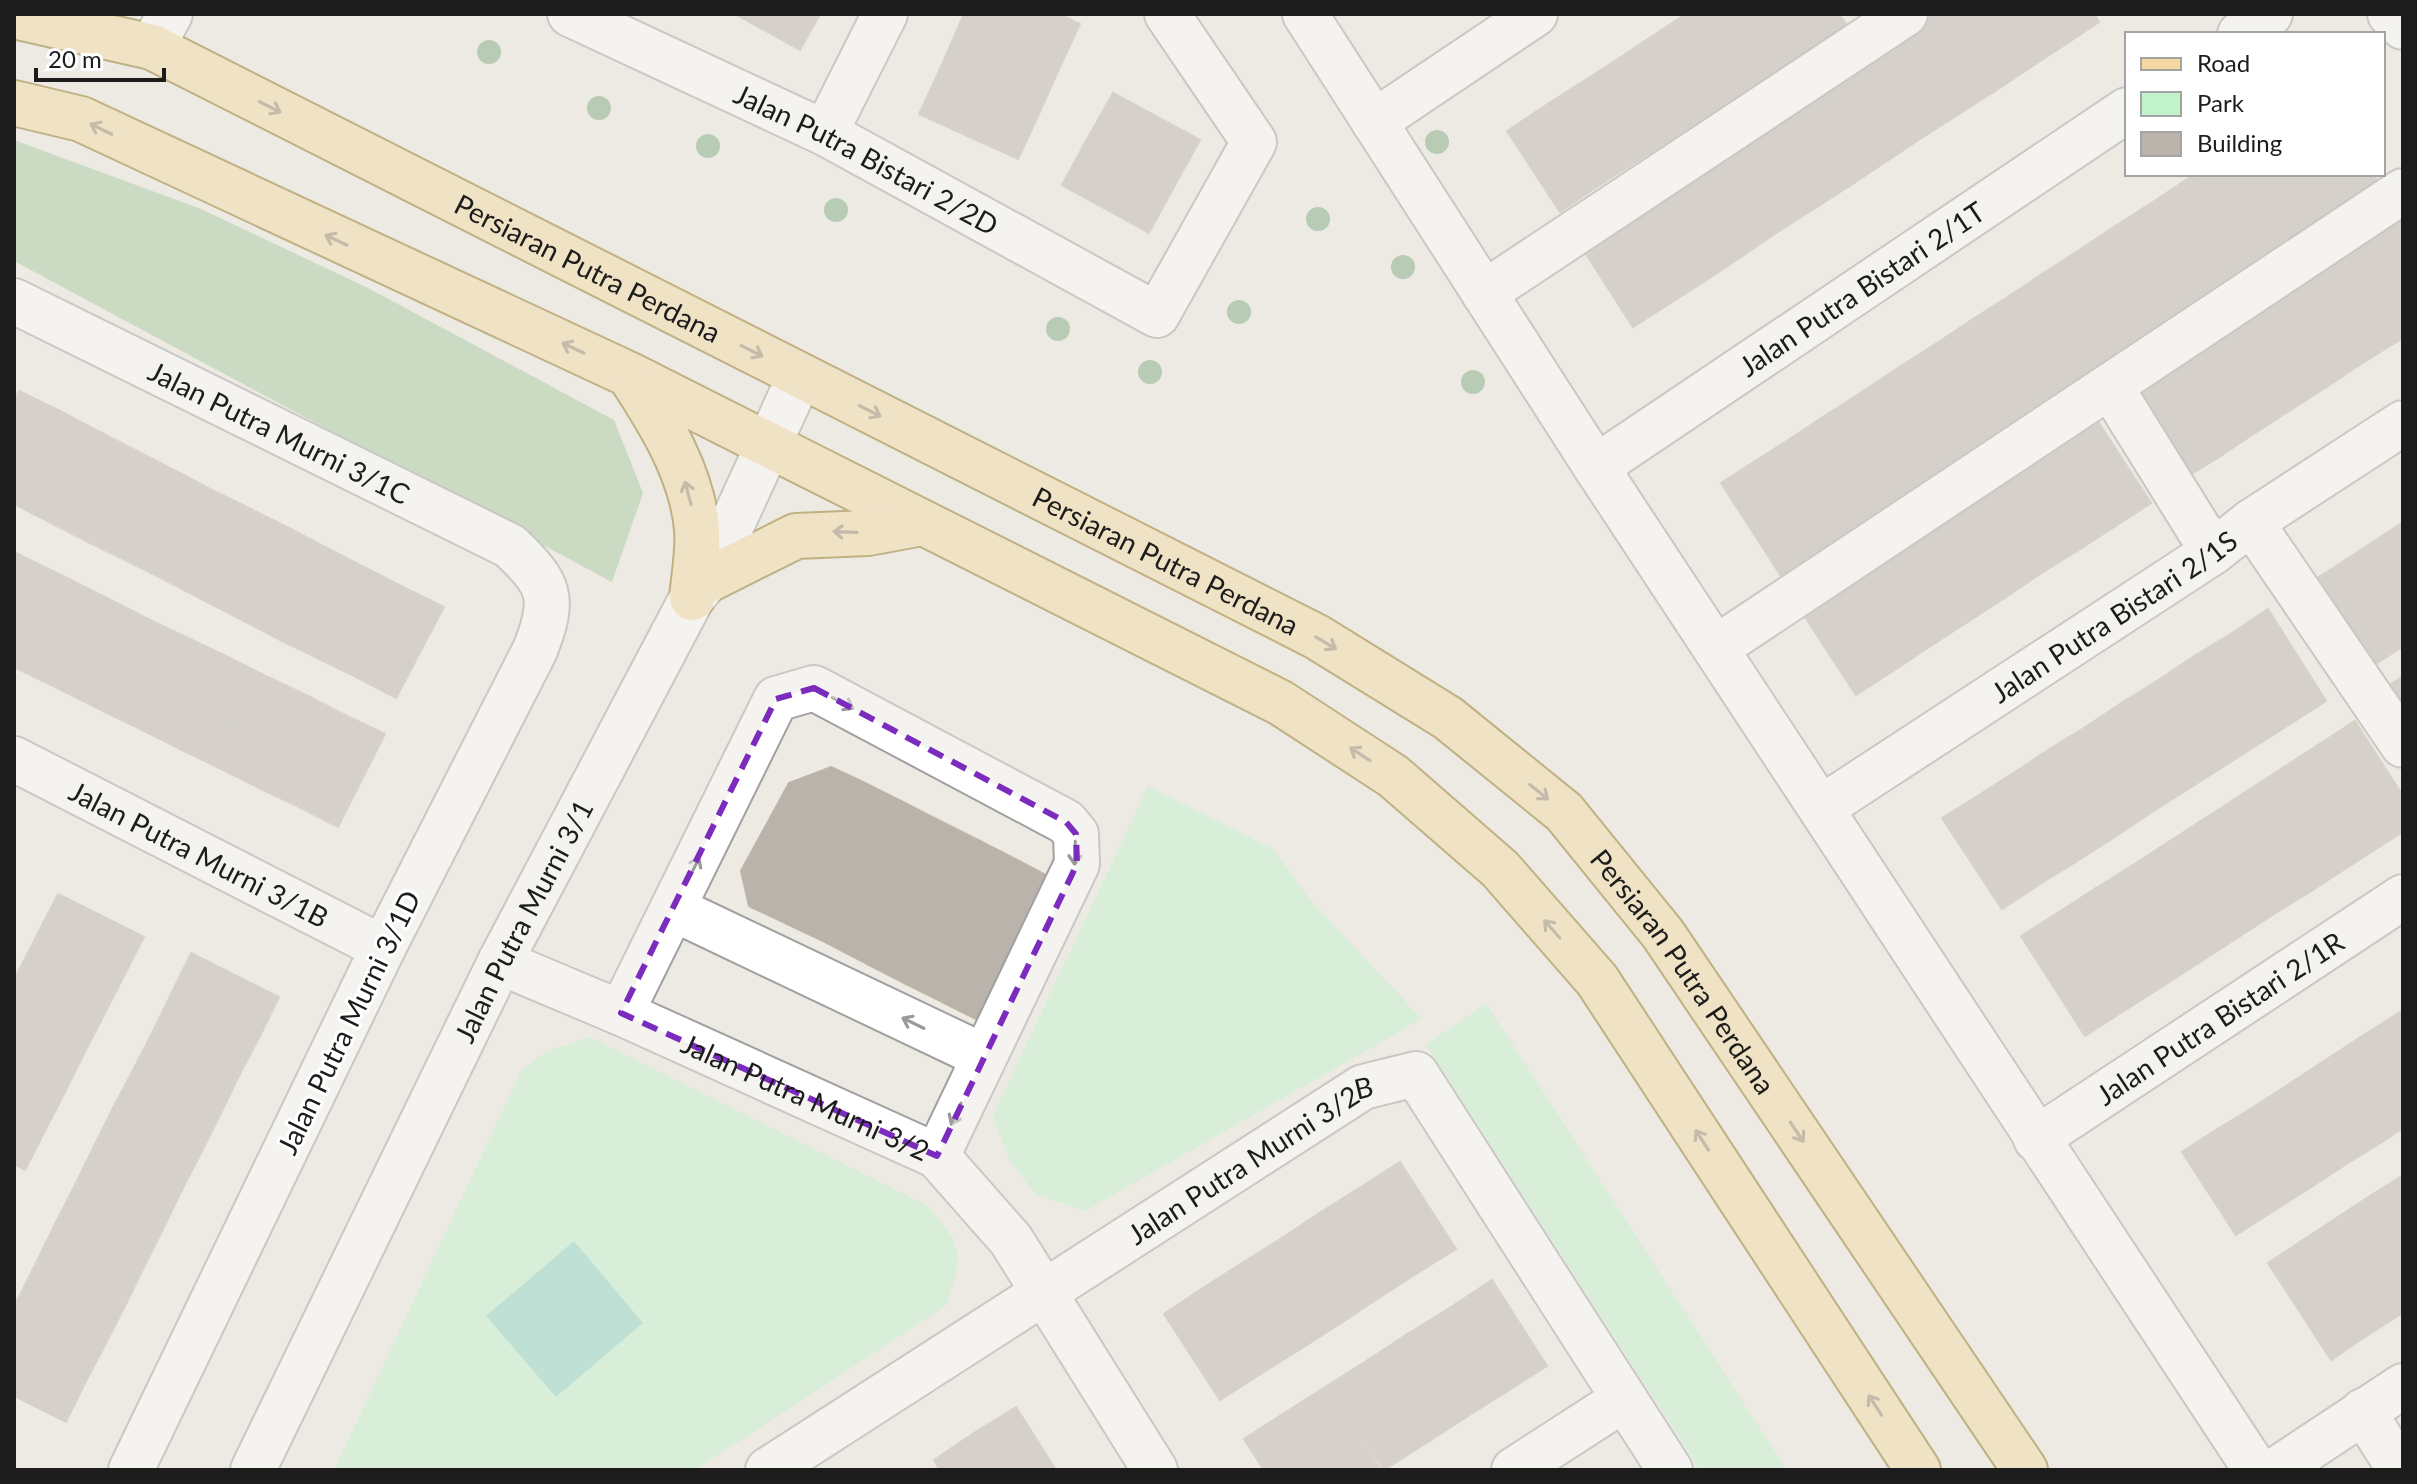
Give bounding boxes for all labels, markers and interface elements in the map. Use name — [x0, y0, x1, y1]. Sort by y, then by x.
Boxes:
scale bar — [36, 32, 164, 82]
legend — [2125, 32, 2385, 176]
text: 20 m — [48, 44, 102, 73]
text: Road — [2197, 48, 2250, 77]
street label: Jalan Putra Bistari 2/2D — [729, 76, 1004, 242]
text: Park — [2197, 88, 2245, 117]
one-way arrow — [258, 99, 282, 115]
one-way arrow — [90, 121, 114, 136]
text: Building — [2197, 128, 2282, 157]
street label: Persiaran Putra Perdana — [449, 186, 726, 349]
street label: Jalan Putra Bistari 2/1T — [1732, 194, 1991, 383]
one-way arrow — [325, 231, 349, 246]
one-way arrow — [561, 340, 585, 355]
one-way arrow — [739, 344, 763, 359]
street label: Jalan Putra Murni 3/1C — [143, 353, 416, 511]
one-way arrow — [857, 403, 881, 419]
street label: Persiaran Putra Perdana — [1027, 479, 1305, 642]
one-way arrow — [679, 481, 694, 507]
street label: Jalan Putra Bistari 2/1S — [1985, 523, 2243, 709]
one-way arrow — [832, 524, 859, 540]
one-way arrow — [1314, 635, 1337, 651]
one-way arrow — [831, 696, 854, 712]
one-way arrow — [1350, 746, 1372, 763]
street label: Jalan Putra Murni 3/1B — [64, 773, 334, 934]
one-way arrow — [1528, 783, 1549, 801]
street label: Jalan Putra Murni 3/1 — [447, 794, 600, 1048]
one-way arrow — [1068, 840, 1083, 866]
street label: Persiaran Putra Perdana — [1584, 842, 1783, 1100]
one-way arrow — [687, 856, 702, 880]
street label: Jalan Putra Murni 3/1D — [269, 884, 427, 1160]
one-way arrow — [1543, 919, 1561, 939]
street label: Jalan Putra Bistari 2/1R — [2089, 924, 2350, 1112]
one-way arrow — [901, 1015, 925, 1030]
street label: Jalan Putra Murni 3/2 — [676, 1026, 935, 1167]
street label: Jalan Putra Murni 3/2B — [1121, 1068, 1376, 1251]
one-way arrow — [948, 1102, 963, 1126]
one-way arrow — [1789, 1120, 1805, 1142]
one-way arrow — [1694, 1130, 1710, 1152]
one-way arrow — [1867, 1394, 1883, 1416]

